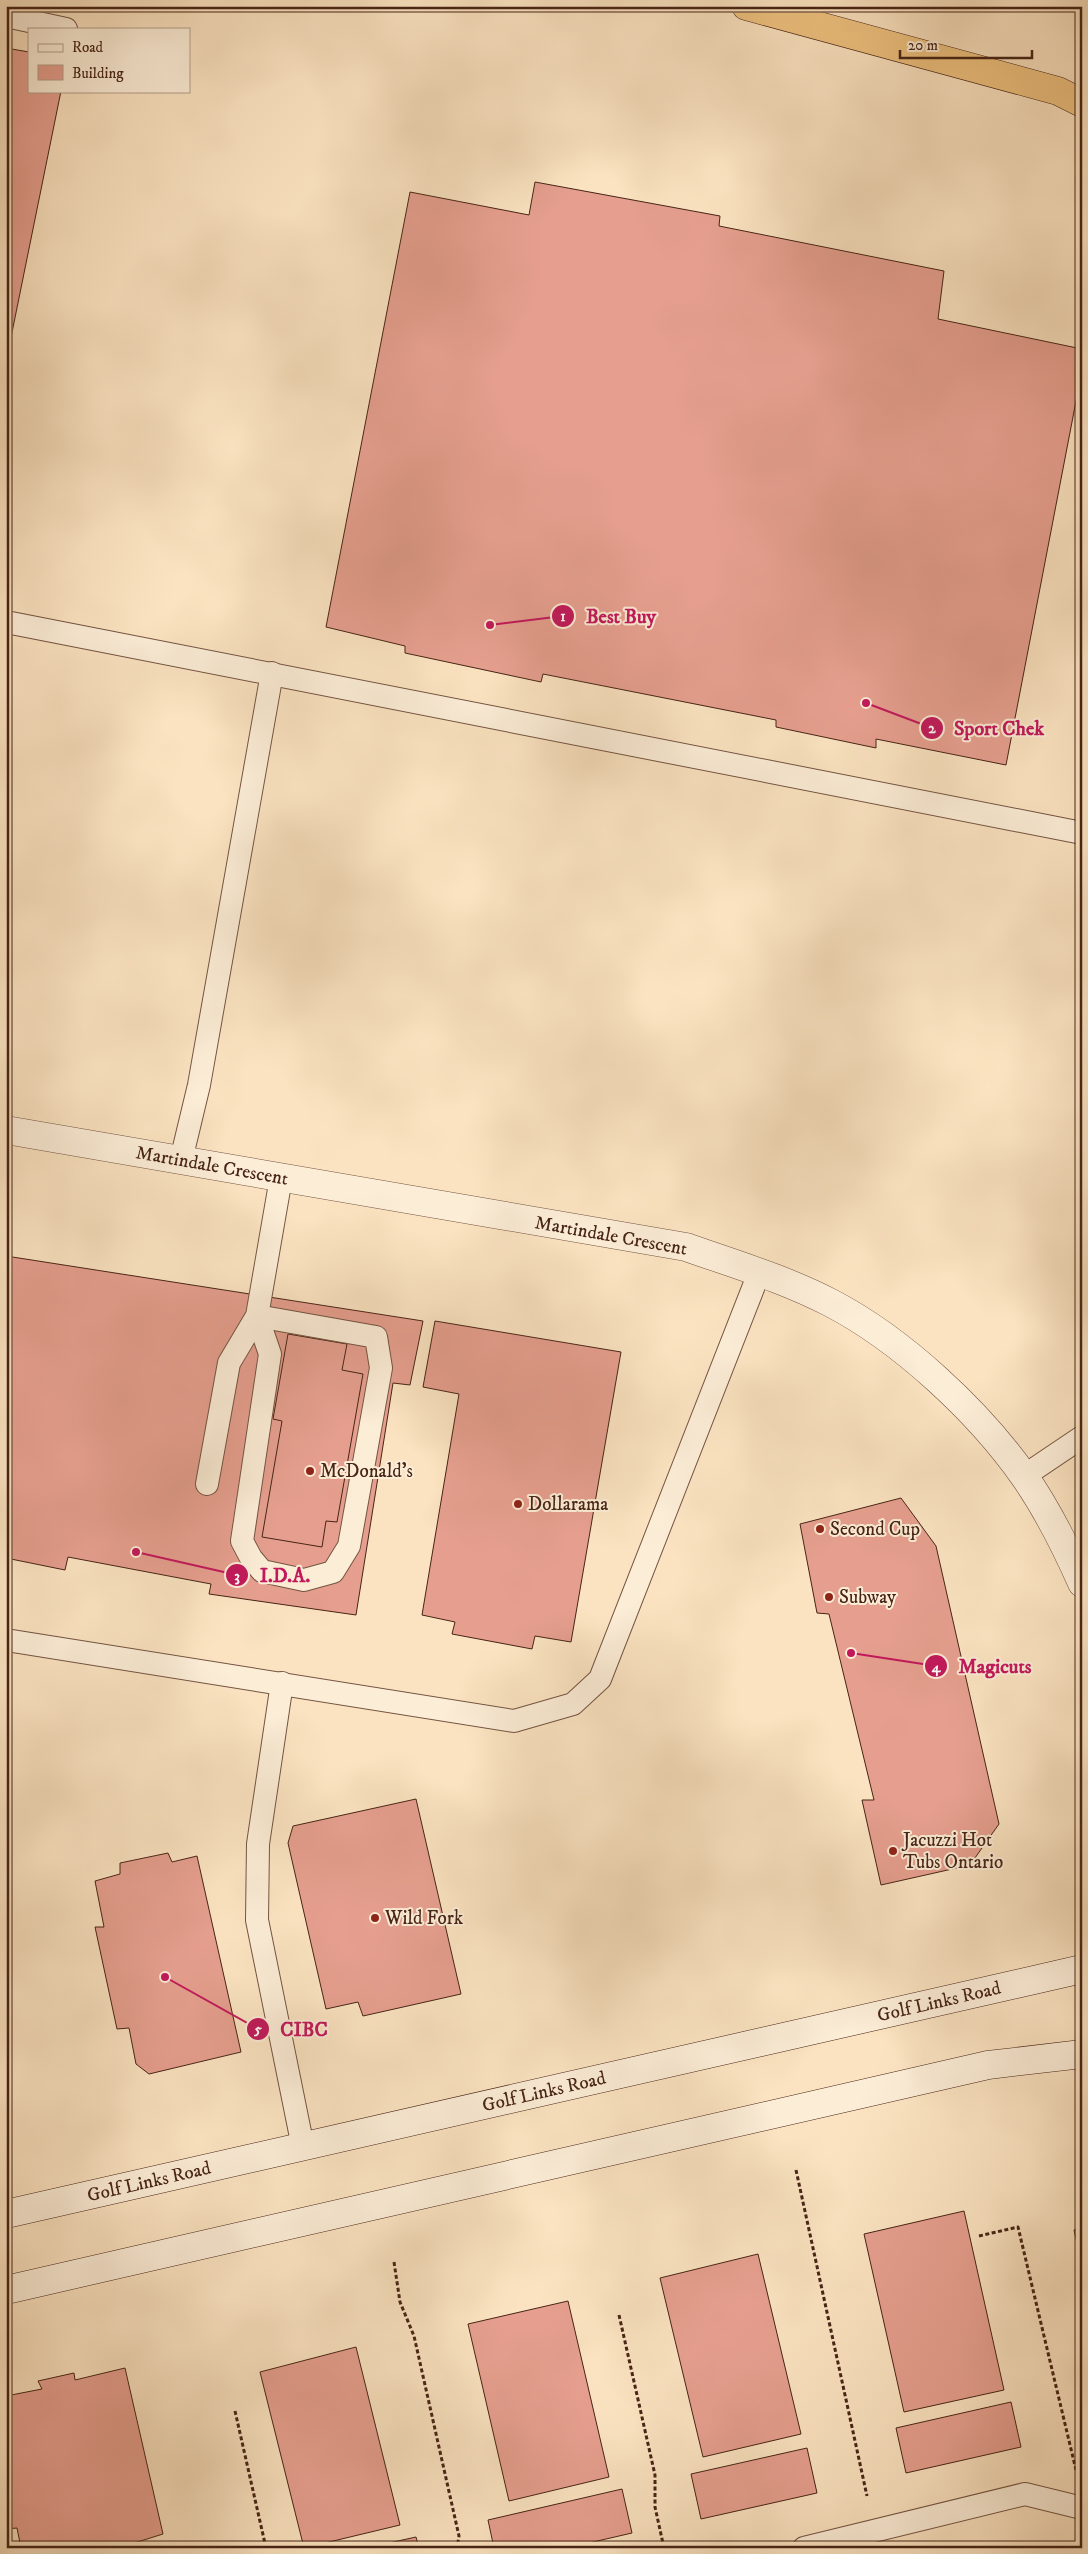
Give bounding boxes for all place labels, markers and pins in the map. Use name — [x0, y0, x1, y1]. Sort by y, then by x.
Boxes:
callout: Best Buy — [551, 598, 666, 633]
callout: Sport Chek — [919, 710, 1055, 745]
place label: McDonald's — [320, 1460, 413, 1483]
marker: McDonald's — [304, 1465, 316, 1477]
place label: Dollarama — [528, 1493, 608, 1516]
marker: Dollarama — [512, 1498, 524, 1510]
place label: Second Cup — [830, 1518, 920, 1541]
marker: Second Cup — [814, 1523, 826, 1535]
callout: I.D.A. — [224, 1558, 320, 1593]
place label: Subway — [839, 1586, 897, 1609]
marker: Subway — [823, 1591, 835, 1603]
callout: Magicuts — [924, 1649, 1042, 1684]
place label: Jacuzzi Hot Tubs Ontario — [901, 1829, 1003, 1874]
marker: Jacuzzi Hot Tubs Ontario — [887, 1845, 899, 1857]
place label: Wild Fork — [384, 1907, 464, 1930]
marker: Wild Fork — [369, 1912, 381, 1924]
callout: CIBC — [246, 2011, 338, 2046]

